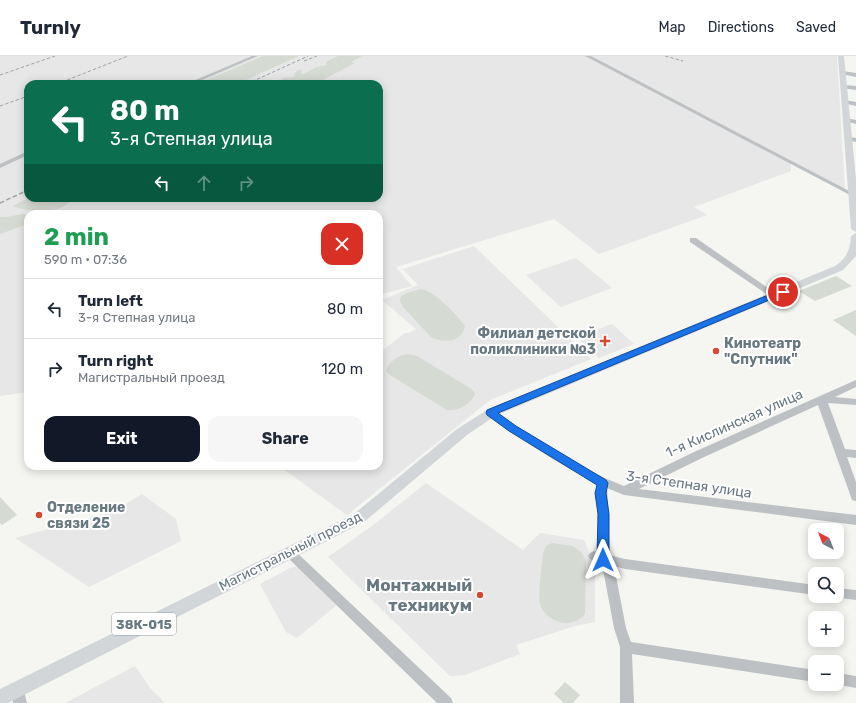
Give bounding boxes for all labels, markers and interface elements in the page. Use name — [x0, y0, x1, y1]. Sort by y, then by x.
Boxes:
text: Turnly — [20, 16, 81, 39]
text: Map — [659, 19, 686, 36]
text: Directions — [708, 19, 774, 36]
text: Saved — [796, 19, 836, 36]
text: 80 m — [110, 94, 180, 127]
icon: left — [44, 96, 96, 148]
text: 3-я Степная улица — [110, 128, 273, 150]
icon: left — [151, 172, 173, 194]
icon: ahead — [193, 172, 215, 194]
icon: right — [235, 172, 257, 194]
text: 2 min — [44, 223, 109, 251]
button: close — [321, 223, 363, 265]
text: 590 m · 07:36 — [44, 252, 127, 267]
pin — [766, 275, 800, 309]
icon: arrive — [772, 281, 794, 303]
text: Turn left — [78, 292, 143, 310]
icon: left — [44, 298, 66, 320]
text: 80 m — [327, 300, 363, 318]
text: 3-я Степная улица — [78, 310, 195, 325]
place label: Филиал детской поликлиники №3 — [470, 325, 596, 358]
marker: Филиал детской поликлиники №3 — [599, 335, 611, 347]
place label: Кинотеатр "Спутник" — [724, 335, 801, 368]
marker: Кинотеатр "Спутник" — [711, 346, 721, 356]
text: Turn right — [78, 352, 153, 370]
icon: right — [44, 358, 66, 380]
text: 120 m — [321, 360, 363, 378]
text: Магистральный проезд — [78, 370, 225, 385]
street label: 1-я Кислинская улица — [663, 385, 805, 461]
button: Exit — [44, 416, 200, 462]
button: Share — [208, 416, 363, 462]
street label: 3-я Степная улица — [625, 467, 753, 502]
place label: Отделение связи 25 — [47, 499, 125, 532]
street label: Магистральный проезд — [216, 508, 364, 595]
marker: Отделение связи 25 — [34, 510, 44, 520]
north arrow — [808, 523, 844, 559]
map controls — [808, 523, 844, 691]
position arrow — [582, 539, 624, 581]
button: search — [808, 567, 844, 603]
place label: Монтажный техникум — [366, 575, 472, 615]
marker: Монтажный техникум — [475, 590, 485, 600]
button: + — [808, 611, 844, 647]
road number: 38К-015 — [112, 613, 176, 635]
button: − — [808, 655, 844, 691]

